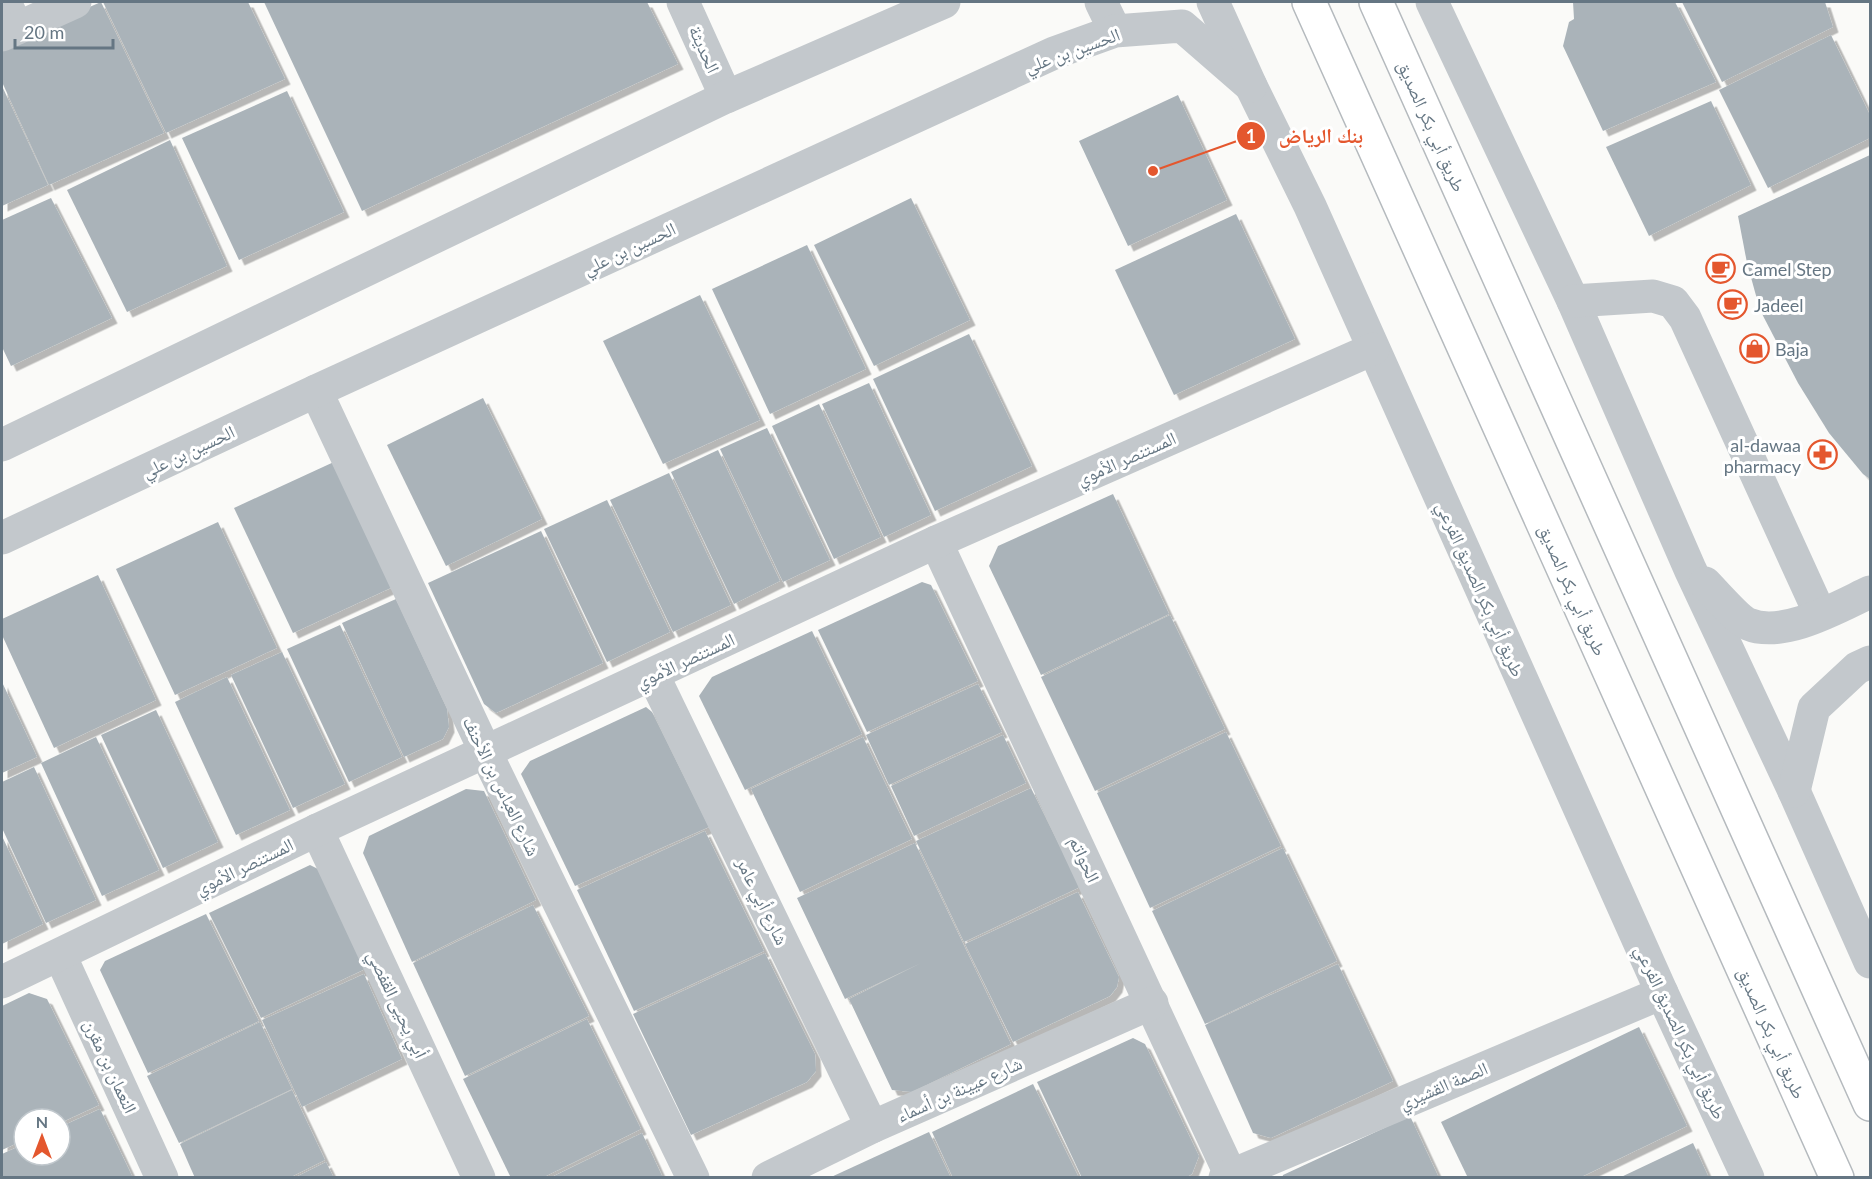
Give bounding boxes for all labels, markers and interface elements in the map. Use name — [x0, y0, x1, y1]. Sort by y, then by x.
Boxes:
scale bar — [15, 12, 112, 50]
text: 20 m — [24, 21, 64, 43]
street label: الحديثة — [685, 22, 725, 76]
street label: الحسين بن علي — [1021, 23, 1124, 82]
street label: طريق أبي بكر الصديق — [1389, 57, 1471, 197]
callout: بنك الرياض — [1236, 117, 1375, 155]
text: بنك الرياض — [1279, 123, 1363, 148]
text: 1 — [1246, 125, 1256, 147]
street label: الحسين بن علي — [579, 217, 681, 283]
cafe icon: Camel Step — [1705, 253, 1737, 285]
place label: Camel Step — [1742, 258, 1832, 280]
cafe icon: Jadeel — [1717, 289, 1749, 321]
place label: Jadeel — [1754, 294, 1804, 316]
shop icon: Baja — [1738, 333, 1770, 365]
place label: Baja — [1775, 338, 1809, 360]
street label: الحسين بن علي — [138, 420, 240, 486]
street label: المستنصر الأموي — [1073, 426, 1181, 494]
place label: al-dawaa pharmacy — [1724, 434, 1802, 477]
pharmacy icon: al-dawaa pharmacy — [1806, 439, 1838, 471]
street label: طريق أبي بكر الصديق الفرعي — [1428, 498, 1530, 682]
street label: طريق أبي بكر الصديق — [1530, 521, 1612, 661]
street label: المستنصر الأموي — [632, 628, 740, 697]
street label: شارع العباس بن الأحنف — [458, 713, 545, 860]
street label: الحواتم — [1063, 832, 1105, 886]
street label: المستنصر الأموي — [191, 833, 299, 903]
street label: شارع أبي عامر — [728, 853, 794, 950]
street label: طريق أبي بكر الصديق الفرعي — [1627, 941, 1731, 1124]
street label: أبي يحيى القفصي — [359, 947, 433, 1063]
street label: طريق أبي بكر الصديق — [1729, 964, 1811, 1104]
street label: النعمان بن مقرن — [79, 1016, 142, 1117]
street label: شارع عيينة بن أسماء — [893, 1052, 1026, 1127]
street label: الصمة القشيري — [1395, 1056, 1492, 1118]
north arrow — [12, 1107, 72, 1167]
text: N — [36, 1112, 48, 1131]

